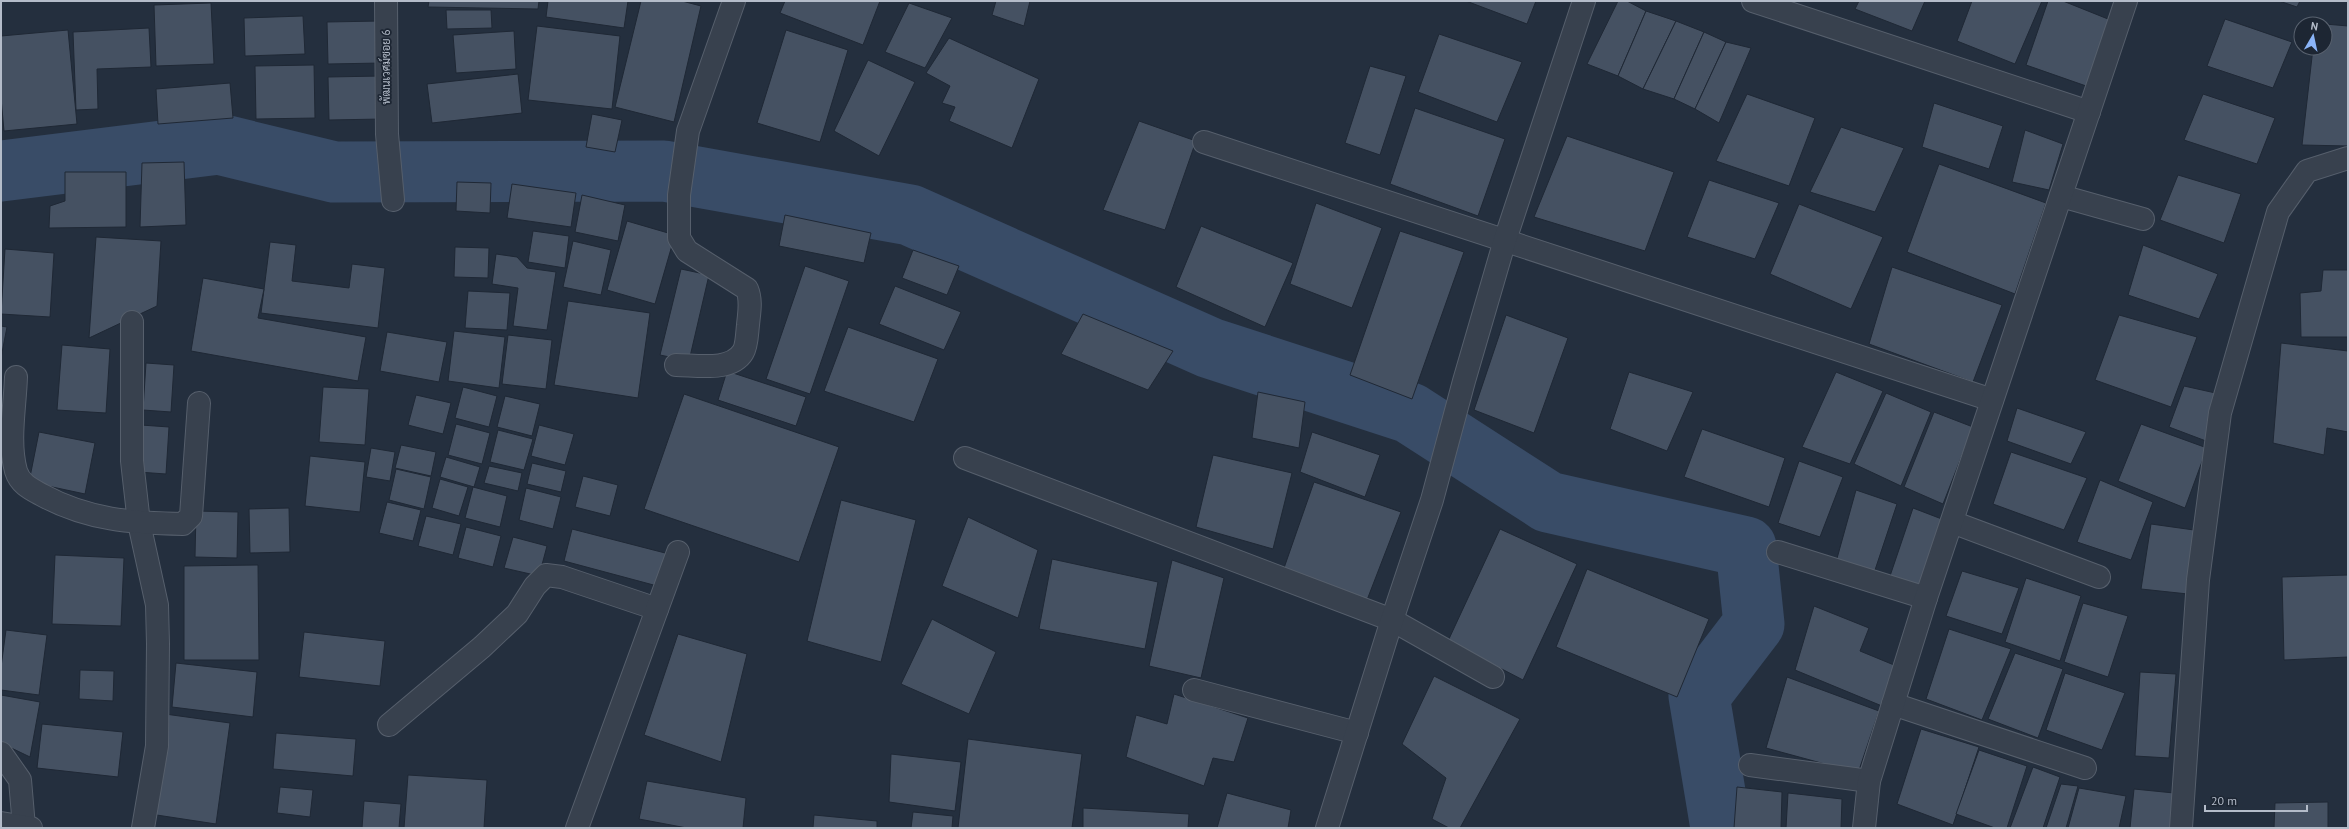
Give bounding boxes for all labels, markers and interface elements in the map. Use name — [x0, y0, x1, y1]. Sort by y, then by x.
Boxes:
north arrow — [2293, 16, 2333, 56]
text: N — [2310, 19, 2319, 34]
street label: พัฒนเวศม์ซอย 6 — [378, 30, 393, 104]
scale bar — [2205, 787, 2307, 813]
text: 20 m — [2211, 793, 2237, 808]

